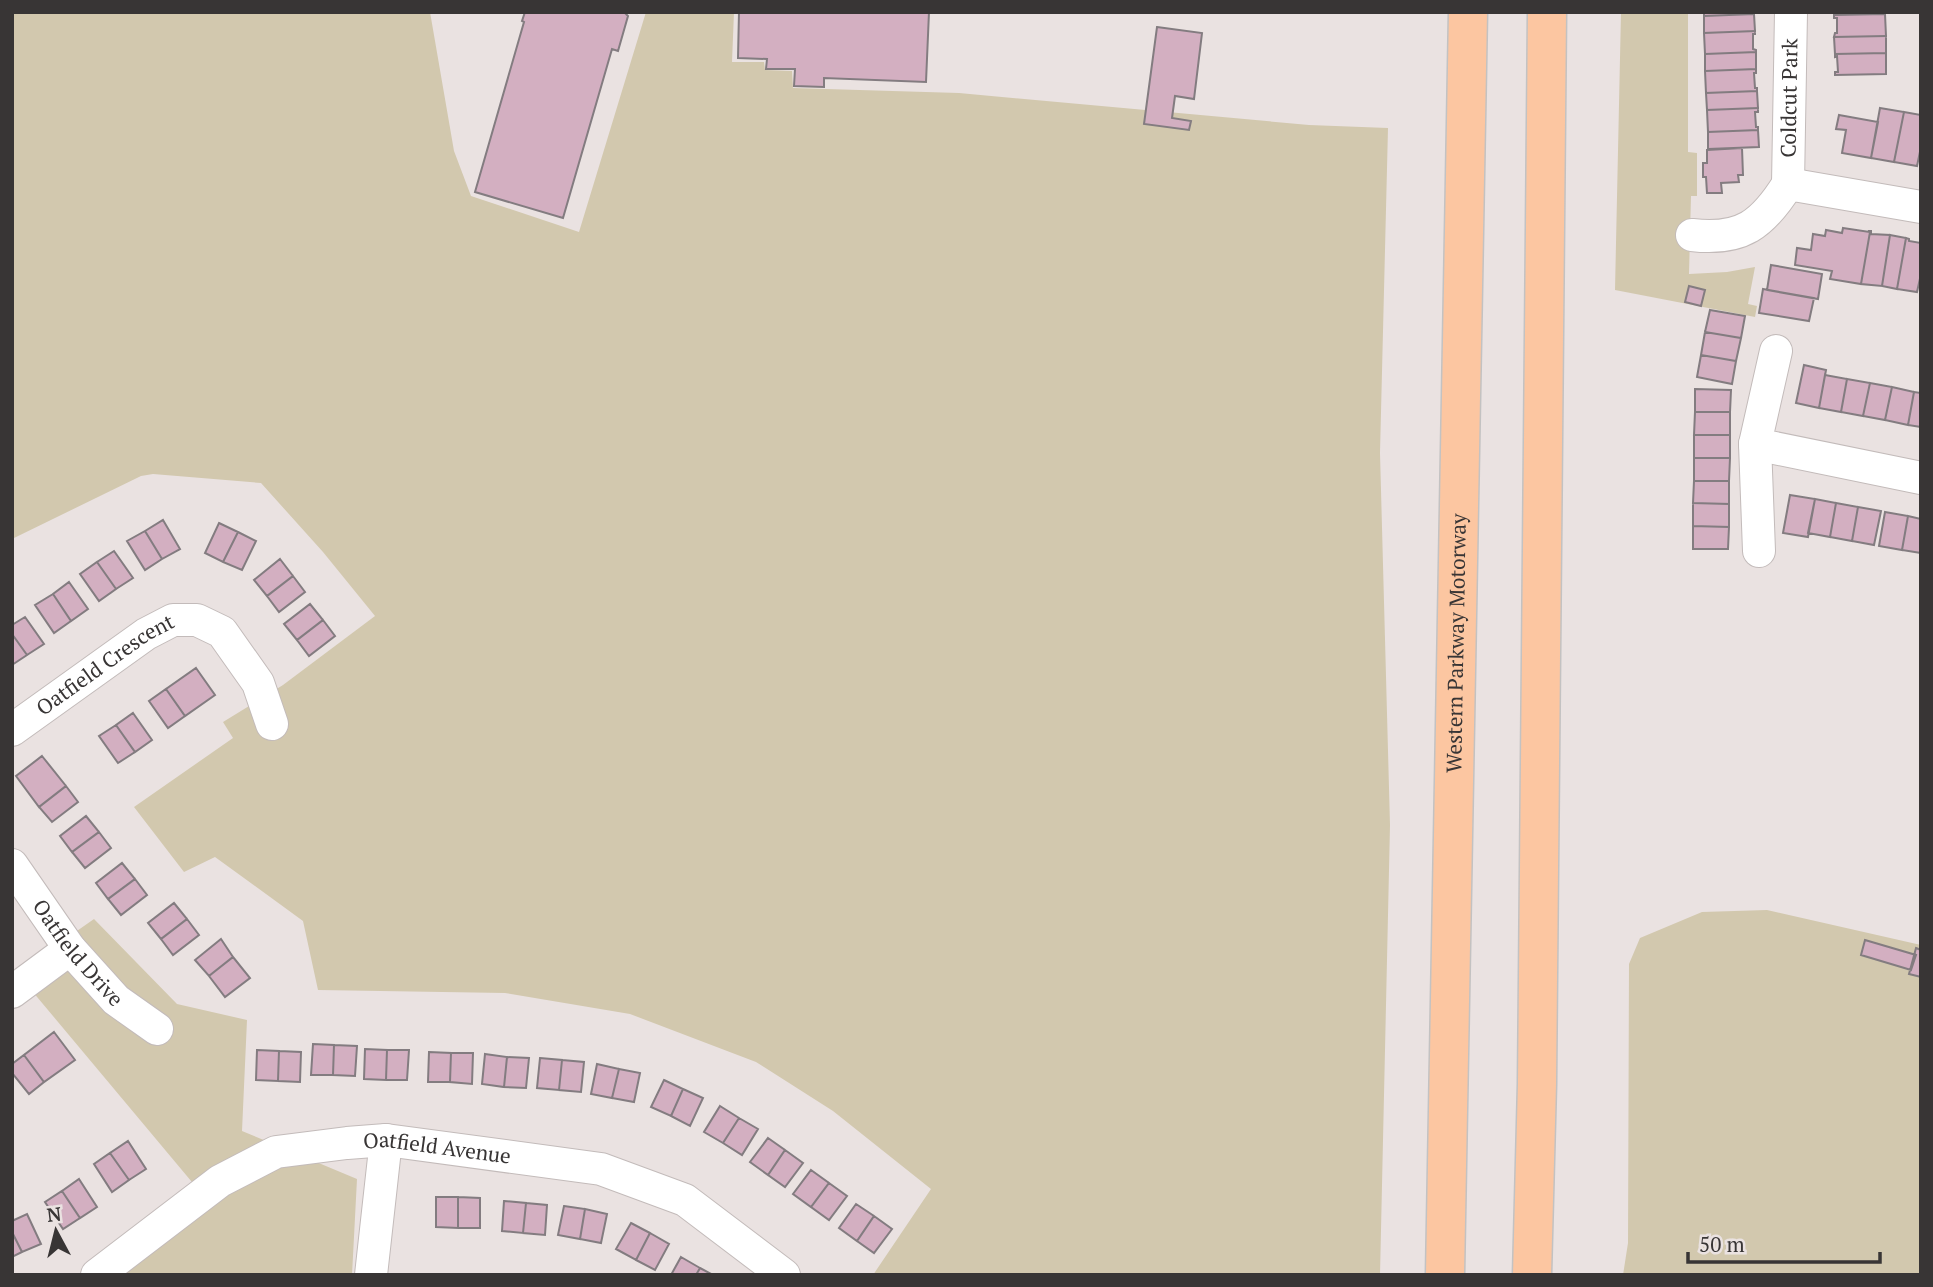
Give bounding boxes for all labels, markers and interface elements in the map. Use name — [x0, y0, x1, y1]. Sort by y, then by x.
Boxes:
street label: Coldcut Park — [1773, 38, 1804, 158]
street label: Western Parkway Motorway — [1439, 513, 1472, 773]
street label: Oatfield Crescent — [30, 607, 179, 721]
street label: Oatfield Drive — [27, 893, 130, 1012]
street label: Oatfield Avenue — [362, 1125, 513, 1170]
north arrow — [21, 1196, 91, 1266]
text: N — [45, 1200, 63, 1227]
scale bar — [1688, 1220, 1881, 1264]
text: 50 m — [1699, 1230, 1745, 1258]

